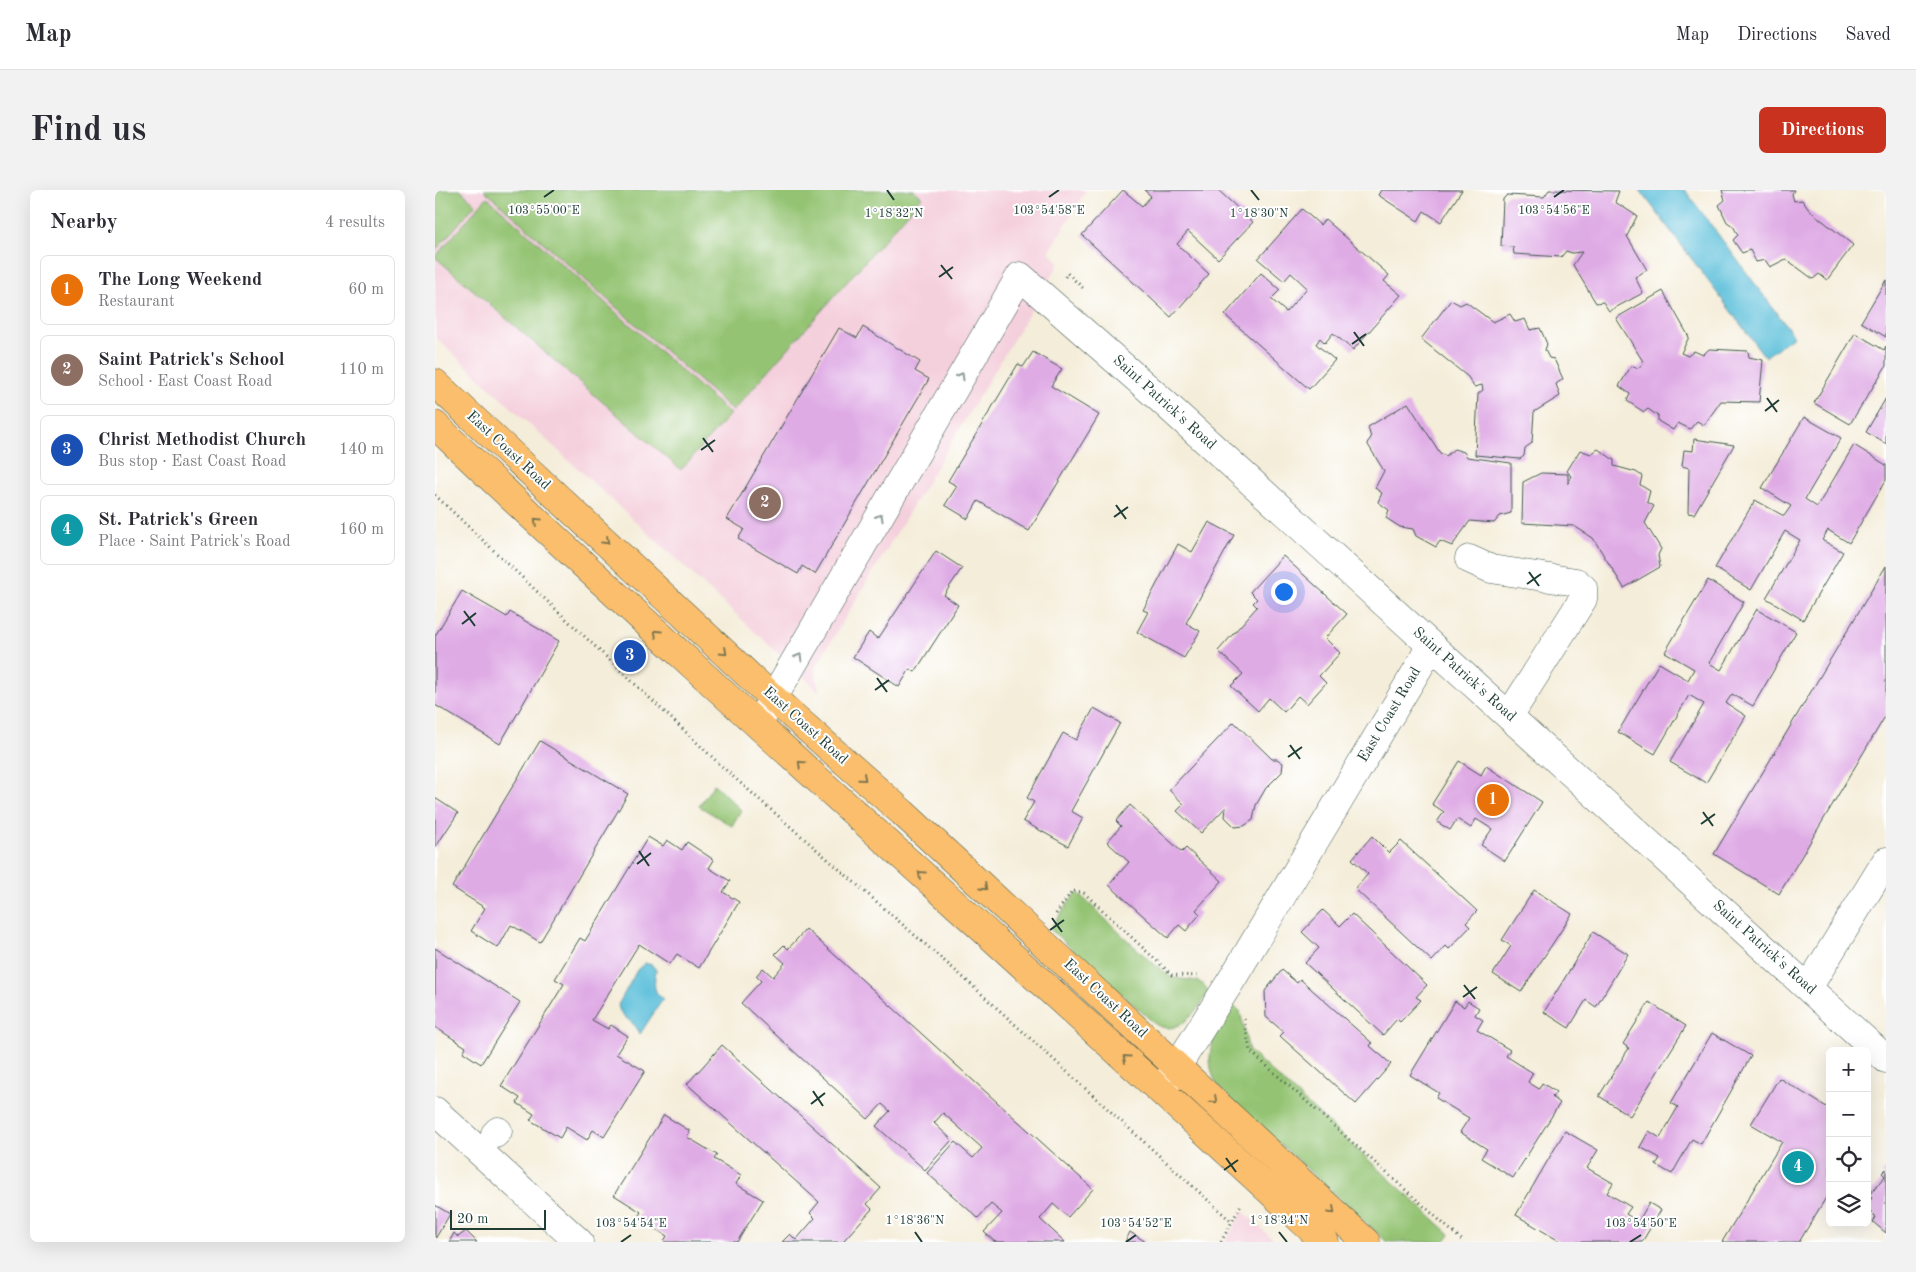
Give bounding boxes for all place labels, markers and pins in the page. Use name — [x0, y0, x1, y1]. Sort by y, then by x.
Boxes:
pin: 2 — [749, 484, 781, 522]
pin: 3 — [614, 637, 646, 675]
pin: 1 — [1477, 781, 1509, 819]
pin: 4 — [1782, 1148, 1814, 1186]

